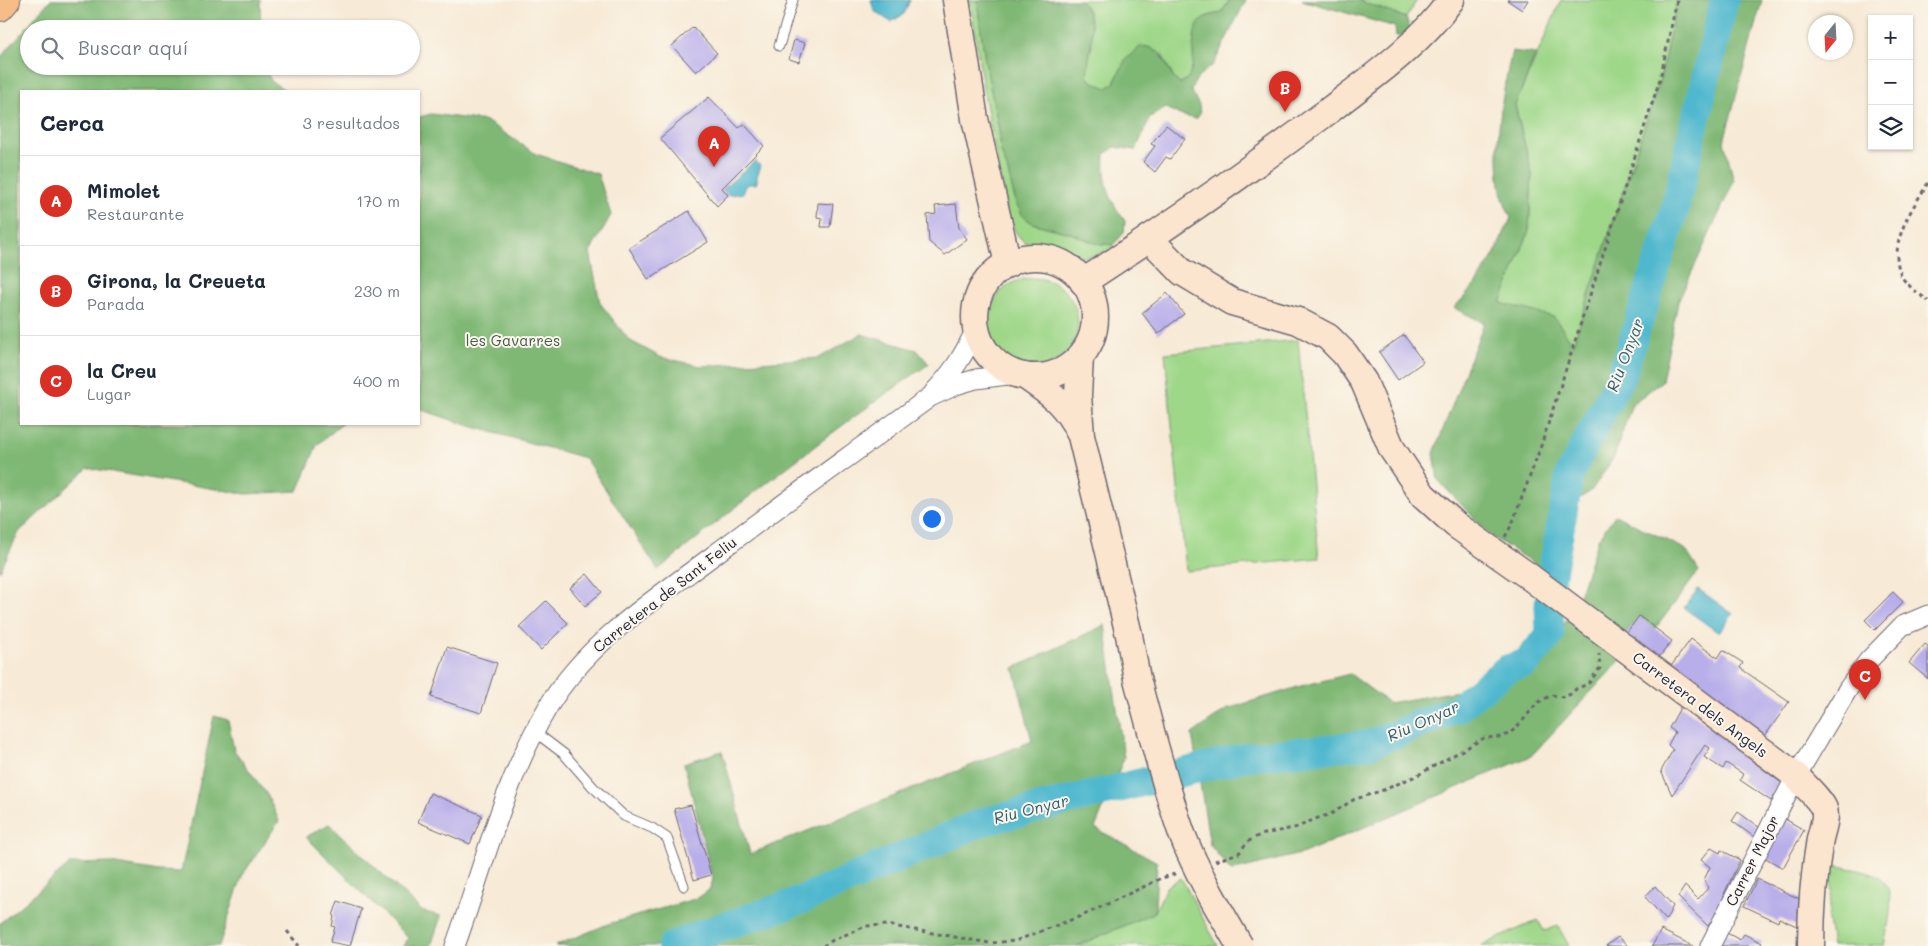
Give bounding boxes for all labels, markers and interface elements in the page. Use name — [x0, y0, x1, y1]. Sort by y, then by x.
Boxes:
north arrow — [1808, 15, 1853, 60]
map controls — [1868, 15, 1913, 150]
button: + — [1868, 15, 1913, 60]
search box — [20, 20, 420, 75]
icon: search — [38, 34, 66, 62]
text: Buscar aquí — [78, 35, 188, 60]
button: − — [1868, 60, 1913, 105]
pin: B — [1269, 71, 1301, 112]
button: layers — [1868, 105, 1913, 150]
text: Cerca — [40, 109, 105, 136]
text: 3 resultados — [303, 112, 400, 133]
pin: A — [698, 126, 730, 167]
text: Mimolet — [87, 178, 160, 203]
text: A — [50, 190, 62, 211]
text: 170 m — [356, 190, 400, 211]
text: Restaurante — [87, 203, 185, 224]
text: Girona, la Creueta — [87, 268, 266, 293]
text: B — [51, 280, 61, 301]
text: 230 m — [354, 280, 400, 301]
text: Parada — [87, 293, 145, 314]
water label: Riu Onyar — [1601, 315, 1648, 394]
park label: les Gavarres — [466, 330, 560, 350]
text: la Creu — [87, 358, 157, 383]
text: C — [50, 370, 62, 391]
text: 400 m — [353, 370, 400, 391]
text: Lugar — [87, 383, 131, 404]
your location — [919, 506, 945, 532]
street label: Carretera de Sant Feliu — [588, 532, 740, 657]
street label: Carretera dels Angels — [1629, 647, 1772, 762]
pin: C — [1849, 659, 1881, 700]
water label: Riu Onyar — [1383, 695, 1462, 746]
water label: Riu Onyar — [991, 789, 1071, 828]
street label: Carrer Major — [1721, 812, 1784, 909]

